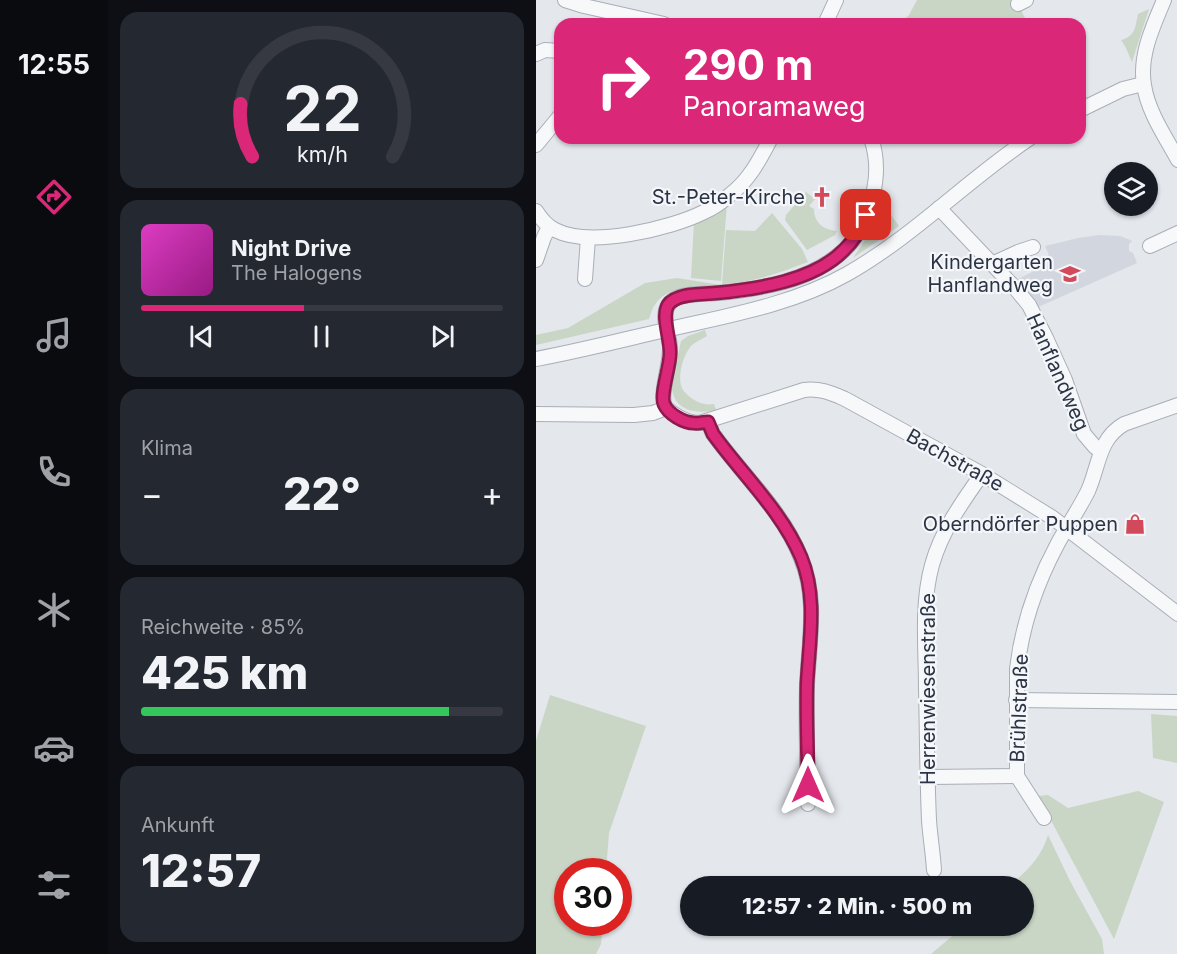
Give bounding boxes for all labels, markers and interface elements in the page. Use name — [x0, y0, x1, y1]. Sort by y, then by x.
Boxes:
text: 290 m — [683, 39, 813, 90]
icon: right — [584, 42, 662, 120]
text: 12:55 — [18, 48, 90, 81]
text: 22 — [283, 71, 361, 146]
text: Panoramaweg — [683, 90, 866, 123]
text: km/h — [297, 142, 347, 168]
map controls — [1104, 162, 1158, 216]
button: layers — [1104, 162, 1158, 216]
icon: directions — [33, 176, 75, 218]
place label: St.-Peter-Kirche — [652, 185, 805, 209]
church icon: St.-Peter-Kirche — [810, 185, 834, 209]
pin — [840, 189, 891, 240]
icon: arrive — [849, 198, 882, 231]
text: Night Drive — [231, 235, 351, 261]
place label: Kindergarten Hanflandweg — [928, 250, 1053, 297]
text: The Halogens — [231, 261, 362, 285]
school or university icon: Kindergarten Hanflandweg — [1058, 262, 1082, 286]
street label: Hanflandweg — [1022, 310, 1094, 434]
icon: music — [33, 314, 75, 356]
icon: previous — [185, 320, 218, 353]
icon: pause — [305, 320, 338, 353]
icon: next — [426, 320, 459, 353]
street label: Bachstraße — [902, 423, 1008, 497]
text: Klima — [141, 436, 193, 460]
icon: phone — [33, 451, 75, 493]
text: 22° — [283, 466, 361, 521]
text: − — [141, 474, 163, 514]
text: + — [481, 474, 503, 514]
place label: Oberndörfer Puppen — [923, 512, 1118, 536]
shop icon: Oberndörfer Puppen — [1123, 512, 1147, 536]
icon: climate — [33, 589, 75, 631]
street label: Herrenwiesenstraße — [916, 593, 940, 785]
text: Reichweite · 85% — [141, 615, 305, 639]
text: 425 km — [141, 645, 308, 700]
street label: Brühlstraße — [1005, 653, 1033, 763]
icon: car — [33, 727, 75, 769]
position arrow — [776, 753, 840, 817]
text: Ankunft — [141, 813, 215, 837]
text: 12:57 — [141, 843, 261, 898]
speed limit sign: 30 — [554, 858, 632, 936]
icon: filters — [33, 864, 75, 906]
text: 12:57 · 2 Min. · 500 m — [742, 893, 972, 919]

